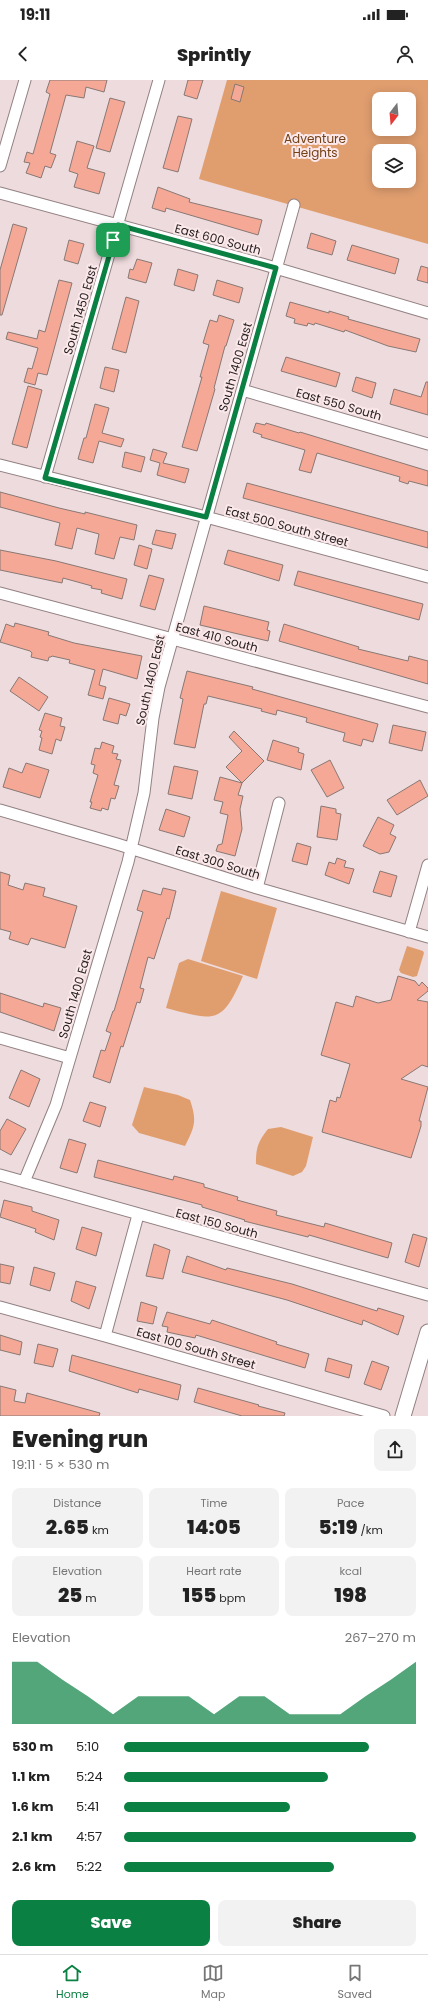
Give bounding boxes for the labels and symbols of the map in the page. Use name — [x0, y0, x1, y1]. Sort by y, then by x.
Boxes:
north arrow — [372, 92, 416, 136]
park label: Adventure Heights — [284, 130, 346, 161]
street label: East 600 South — [173, 219, 263, 259]
pin — [96, 223, 130, 257]
street label: South 1450 East — [59, 263, 101, 357]
street label: South 1400 East — [214, 320, 256, 414]
street label: East 550 South — [294, 384, 384, 424]
street label: East 500 South Street — [224, 501, 350, 551]
street label: East 410 South — [174, 618, 260, 656]
street label: South 1400 East — [131, 633, 169, 727]
street label: East 300 South — [173, 841, 263, 883]
street label: South 1400 East — [54, 947, 96, 1041]
street label: East 150 South — [174, 1204, 260, 1242]
street label: East 100 South Street — [135, 1323, 257, 1373]

